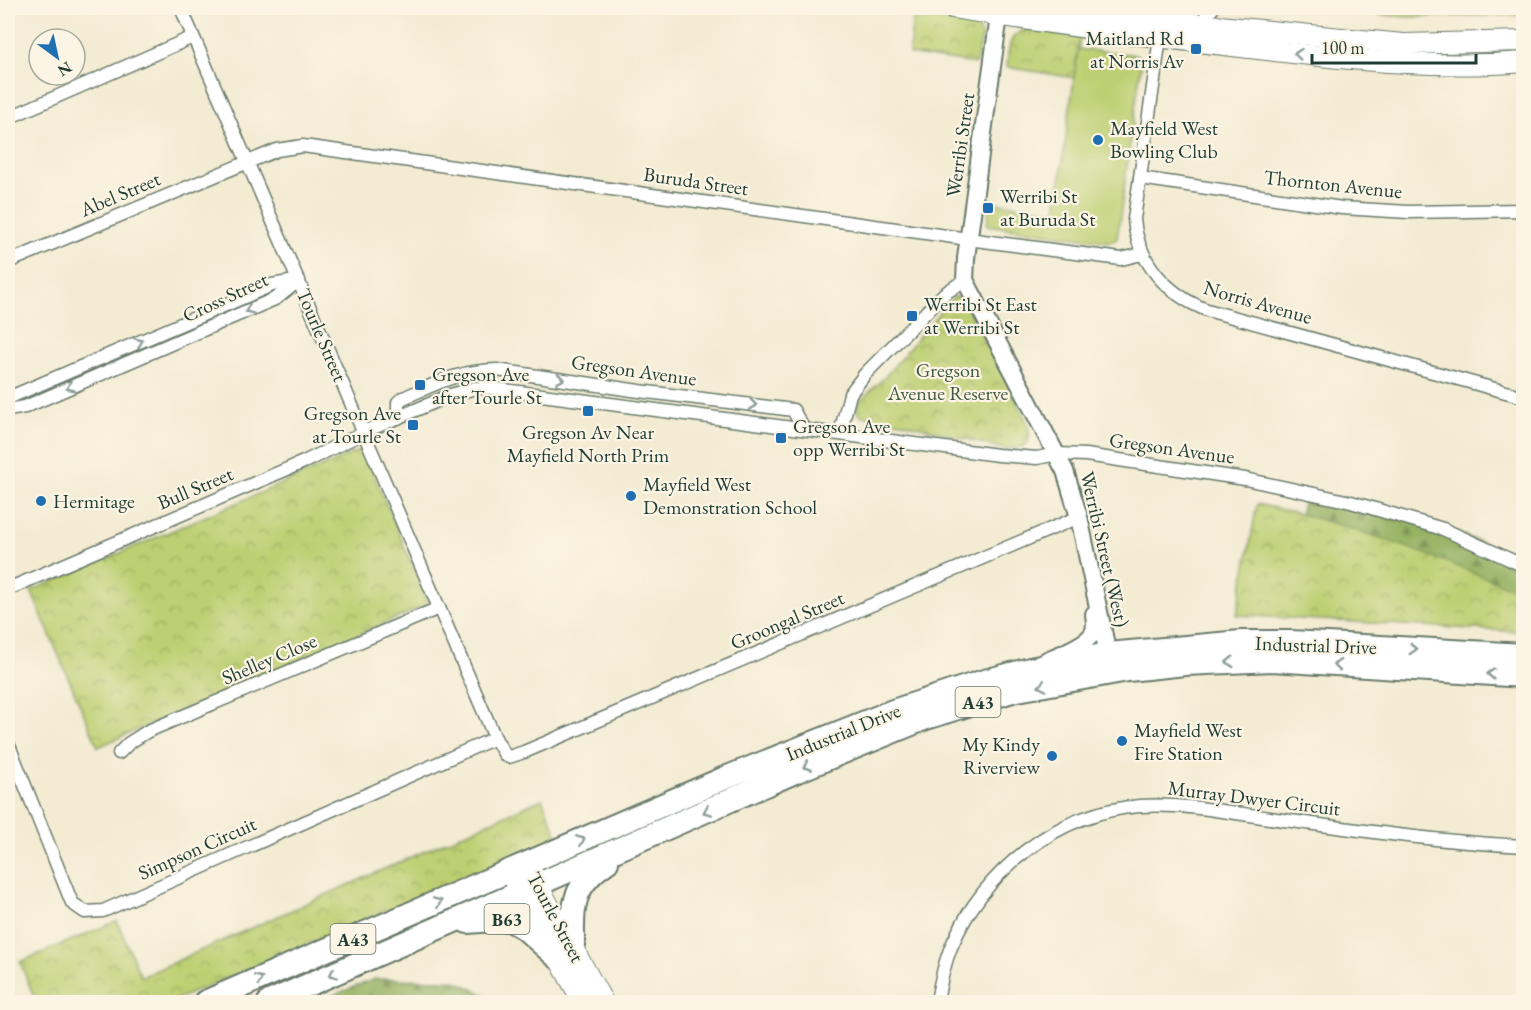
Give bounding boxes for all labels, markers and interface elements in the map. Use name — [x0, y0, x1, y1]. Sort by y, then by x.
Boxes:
place label: Maitland Rd at Norris Av — [1085, 25, 1185, 74]
north arrow — [27, 27, 87, 87]
scale bar — [1312, 27, 1476, 65]
text: 100 m — [1321, 36, 1365, 59]
marker: Maitland Rd at Norris Av — [1189, 42, 1203, 56]
one-way arrow — [1293, 48, 1302, 61]
text: N — [54, 57, 76, 82]
street label: Werribi Street — [940, 90, 980, 199]
place label: Mayfield West Bowling Club — [1110, 115, 1219, 164]
marker: Mayfield West Bowling Club — [1091, 133, 1105, 147]
street label: Buruda Street — [642, 161, 751, 201]
street label: Thornton Avenue — [1263, 164, 1404, 204]
street label: Abel Street — [75, 165, 165, 223]
place label: Werribi St at Buruda St — [1000, 183, 1096, 232]
marker: Werribi St at Buruda St — [981, 201, 995, 215]
street label: Cross Street — [178, 266, 273, 328]
street label: Norris Avenue — [1201, 274, 1316, 330]
street label: Tourle Street — [291, 284, 354, 386]
place label: Werribi St East at Werribi St — [924, 291, 1037, 340]
one-way arrow — [244, 302, 255, 314]
marker: Werribi St East at Werribi St — [905, 309, 919, 323]
one-way arrow — [132, 337, 143, 349]
street label: Gregson Avenue — [570, 348, 698, 392]
park label: Gregson Avenue Reserve — [887, 357, 1008, 406]
place label: Gregson Ave after Tourle St — [432, 361, 542, 410]
one-way arrow — [555, 373, 564, 385]
marker: Gregson Ave after Tourle St — [413, 378, 427, 392]
one-way arrow — [65, 380, 76, 392]
one-way arrow — [748, 398, 757, 411]
place label: Gregson Ave at Tourle St — [304, 400, 402, 449]
marker: Gregson Av Near Mayfield North Prim — [581, 404, 595, 418]
place label: Gregson Ave opp Werribi St — [793, 413, 906, 462]
marker: Gregson Ave at Tourle St — [406, 418, 420, 432]
place label: Gregson Av Near Mayfield North Prim — [507, 419, 670, 468]
street label: Gregson Avenue — [1108, 426, 1236, 470]
marker: Gregson Ave opp Werribi St — [774, 431, 788, 445]
street label: Bull Street — [153, 460, 237, 516]
street label: Werribi Street (West) — [1074, 469, 1136, 629]
place label: Mayfield West Demonstration School — [643, 471, 817, 520]
place label: Hermitage — [53, 488, 135, 514]
marker: Mayfield West Demonstration School — [624, 489, 638, 503]
marker: Hermitage — [34, 494, 48, 508]
street label: Groongal Street — [726, 584, 848, 656]
street label: Shelley Close — [218, 627, 321, 691]
street label: Industrial Drive — [1255, 630, 1378, 660]
one-way arrow — [1408, 642, 1417, 655]
one-way arrow — [1225, 656, 1234, 669]
one-way arrow — [1333, 658, 1342, 671]
one-way arrow — [1487, 667, 1496, 680]
one-way arrow — [1037, 679, 1047, 692]
road number: A43 — [956, 687, 1000, 717]
street label: Industrial Drive — [782, 697, 905, 767]
place label: Mayfield West Fire Station — [1134, 717, 1243, 766]
place label: My Kindy Riverview — [962, 731, 1040, 780]
marker: Mayfield West Fire Station — [1115, 734, 1129, 748]
marker: My Kindy Riverview — [1045, 749, 1059, 763]
one-way arrow — [803, 759, 814, 771]
street label: Murray Dwyer Circuit — [1166, 775, 1342, 822]
one-way arrow — [702, 804, 713, 816]
street label: Simpson Circuit — [134, 810, 261, 886]
one-way arrow — [575, 835, 586, 847]
street label: Tourle Street — [521, 867, 591, 967]
one-way arrow — [431, 897, 442, 909]
road number: B63 — [484, 904, 530, 934]
road number: A43 — [330, 924, 376, 954]
one-way arrow — [328, 967, 339, 979]
one-way arrow — [252, 974, 263, 986]

